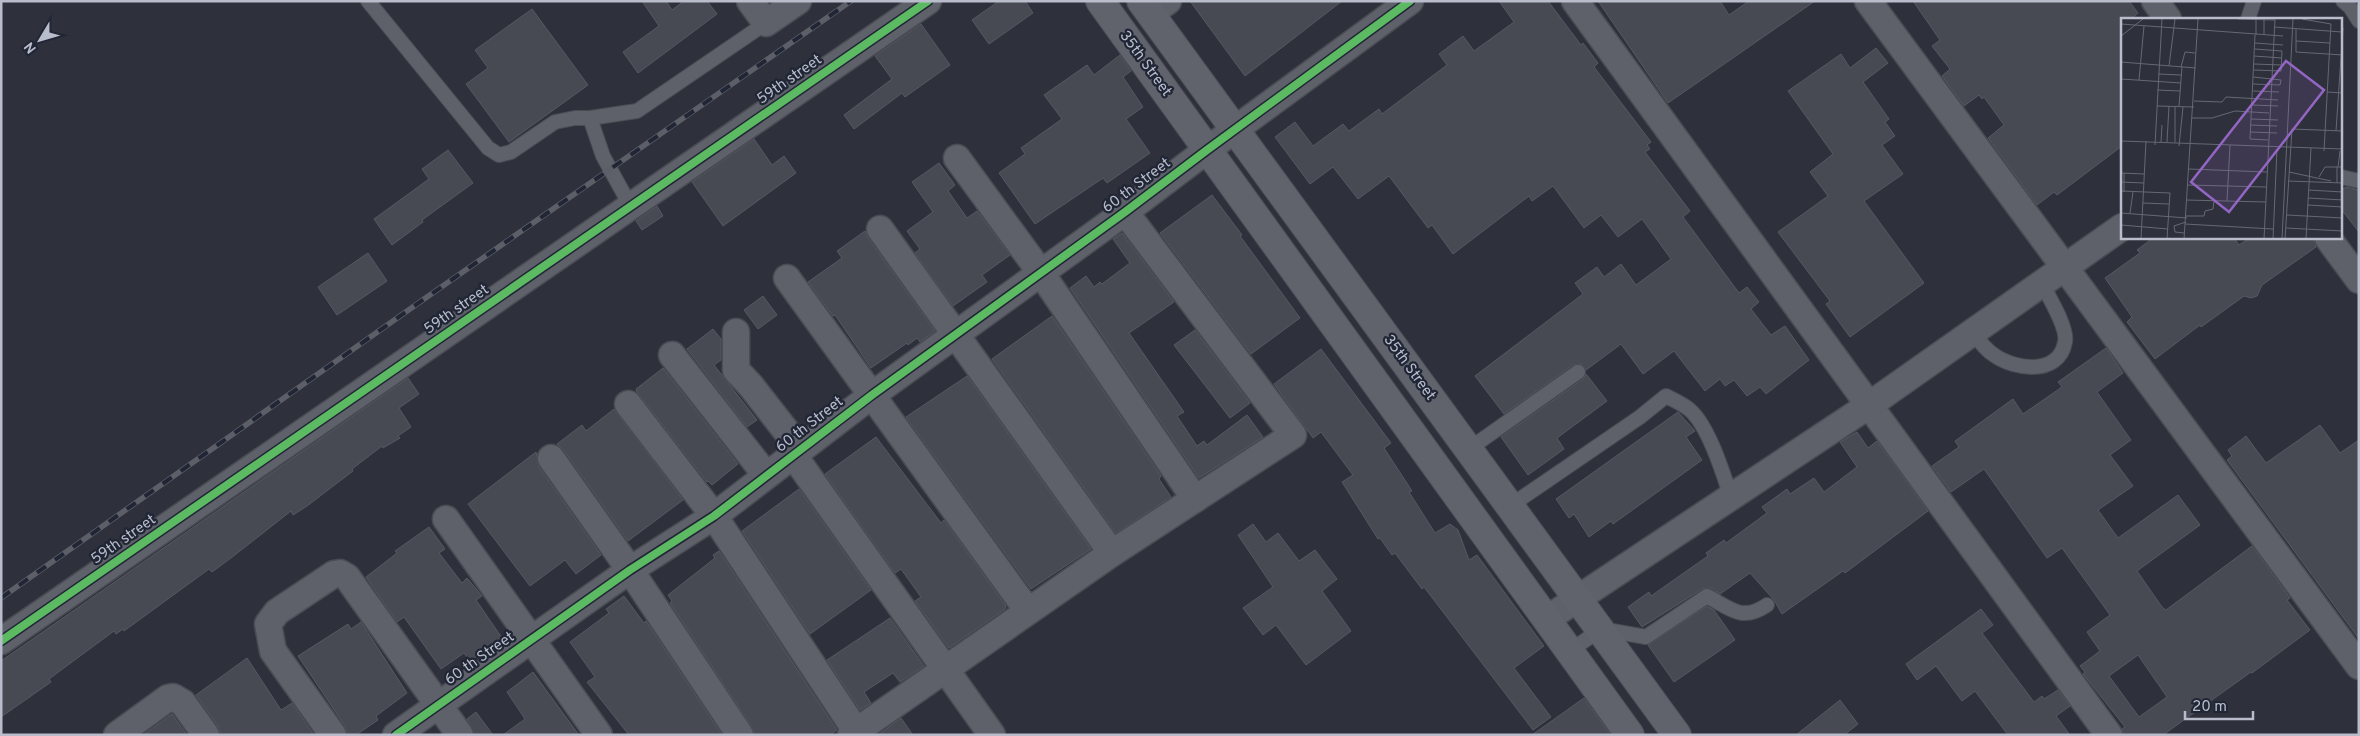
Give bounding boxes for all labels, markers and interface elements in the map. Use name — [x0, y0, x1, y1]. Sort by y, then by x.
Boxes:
north arrow — [15, 15, 65, 65]
inset map — [2121, 18, 2342, 239]
street label: 35th Street — [1115, 27, 1175, 101]
text: N — [21, 38, 41, 56]
street label: 59th street — [754, 51, 826, 109]
street label: 60 th Street — [1099, 154, 1175, 218]
street label: 59th street — [421, 281, 493, 339]
street label: 35th Street — [1379, 331, 1439, 405]
street label: 60 th Street — [772, 393, 848, 457]
street label: 59th street — [88, 511, 160, 569]
street label: 60 th Street — [441, 628, 519, 690]
scale bar — [2185, 688, 2252, 720]
text: 20 m — [2192, 698, 2227, 717]

